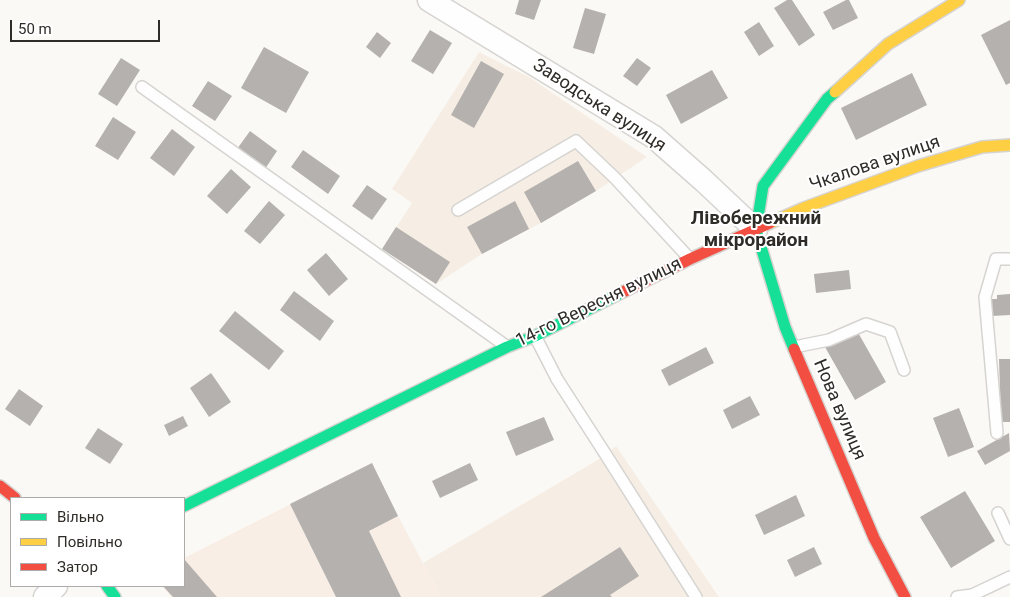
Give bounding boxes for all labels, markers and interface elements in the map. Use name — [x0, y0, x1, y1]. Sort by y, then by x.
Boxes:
scale bar — [12, 10, 162, 42]
text: 50 m — [18, 20, 52, 38]
street label: Заводська вулиця — [528, 55, 670, 157]
street label: Чкалова вулиця — [807, 132, 943, 196]
district label: Лівобережний мікрорайон — [691, 208, 821, 252]
street label: 14-го Вересня вулиця — [513, 253, 685, 353]
street label: Нова вулиця — [808, 356, 870, 464]
legend — [10, 497, 185, 587]
text: Вільно — [57, 508, 104, 526]
text: Повільно — [57, 533, 123, 551]
text: Затор — [57, 558, 98, 576]

